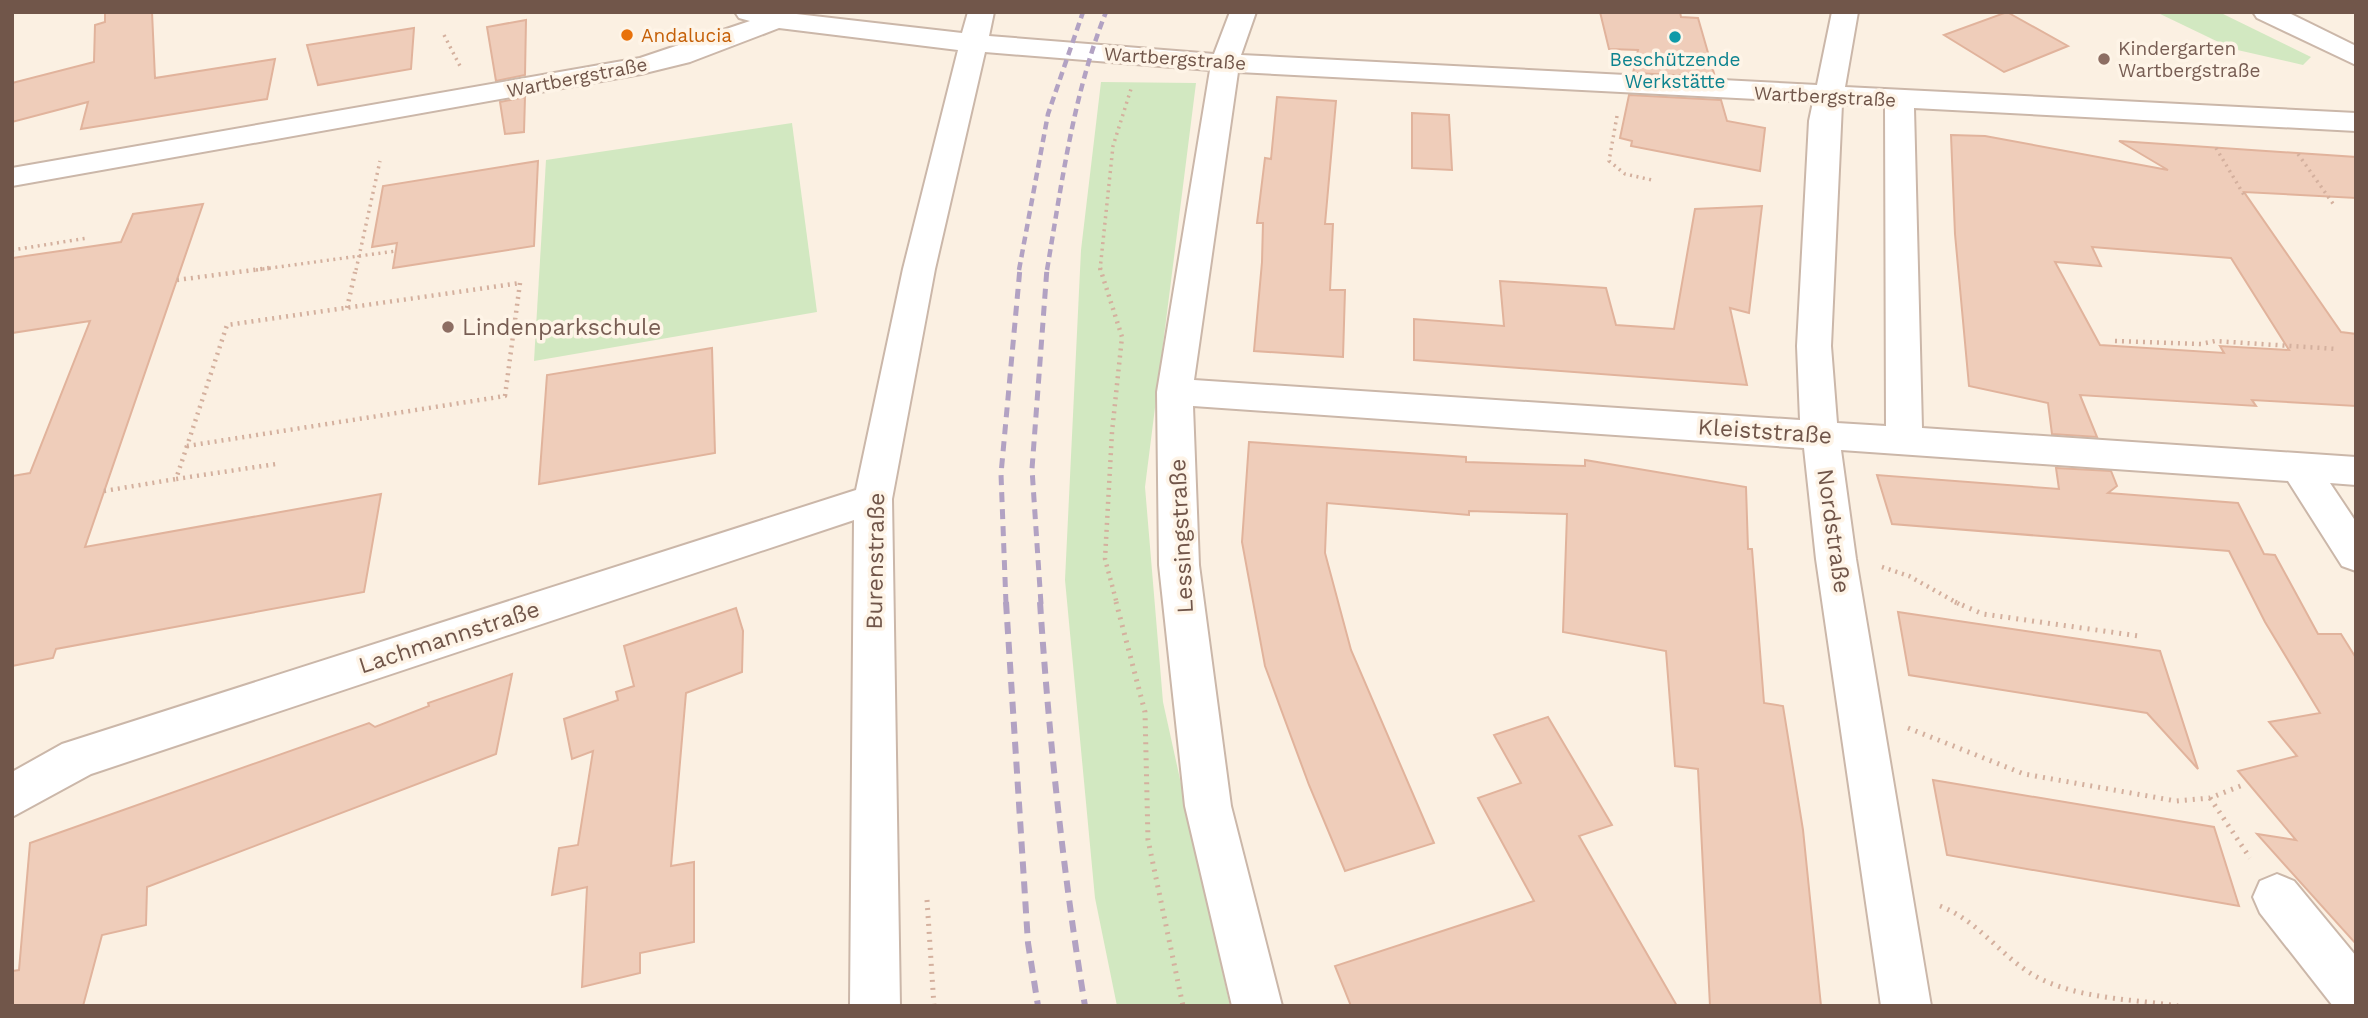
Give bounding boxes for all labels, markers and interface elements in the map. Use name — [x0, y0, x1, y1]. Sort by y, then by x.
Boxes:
place label: Andalucia — [641, 24, 732, 47]
marker: Andalucia — [619, 27, 635, 43]
marker: Beschützende Werkstätte — [1667, 29, 1683, 45]
place label: Kindergarten Wartbergstraße — [2118, 37, 2261, 82]
street label: Wartbergstraße — [1103, 42, 1247, 75]
place label: Beschützende Werkstätte — [1609, 48, 1741, 93]
marker: Kindergarten Wartbergstraße — [2096, 51, 2112, 67]
street label: Wartbergstraße — [505, 53, 649, 102]
street label: Wartbergstraße — [1753, 81, 1897, 112]
place label: Lindenparkschule — [462, 314, 661, 341]
marker: Lindenparkschule — [440, 319, 456, 335]
street label: Kleiststraße — [1697, 413, 1833, 450]
street label: Lessingstraße — [1164, 458, 1199, 614]
street label: Nordstraße — [1811, 467, 1856, 595]
street label: Burenstraße — [861, 492, 890, 630]
street label: Lachmannstraße — [355, 595, 543, 679]

